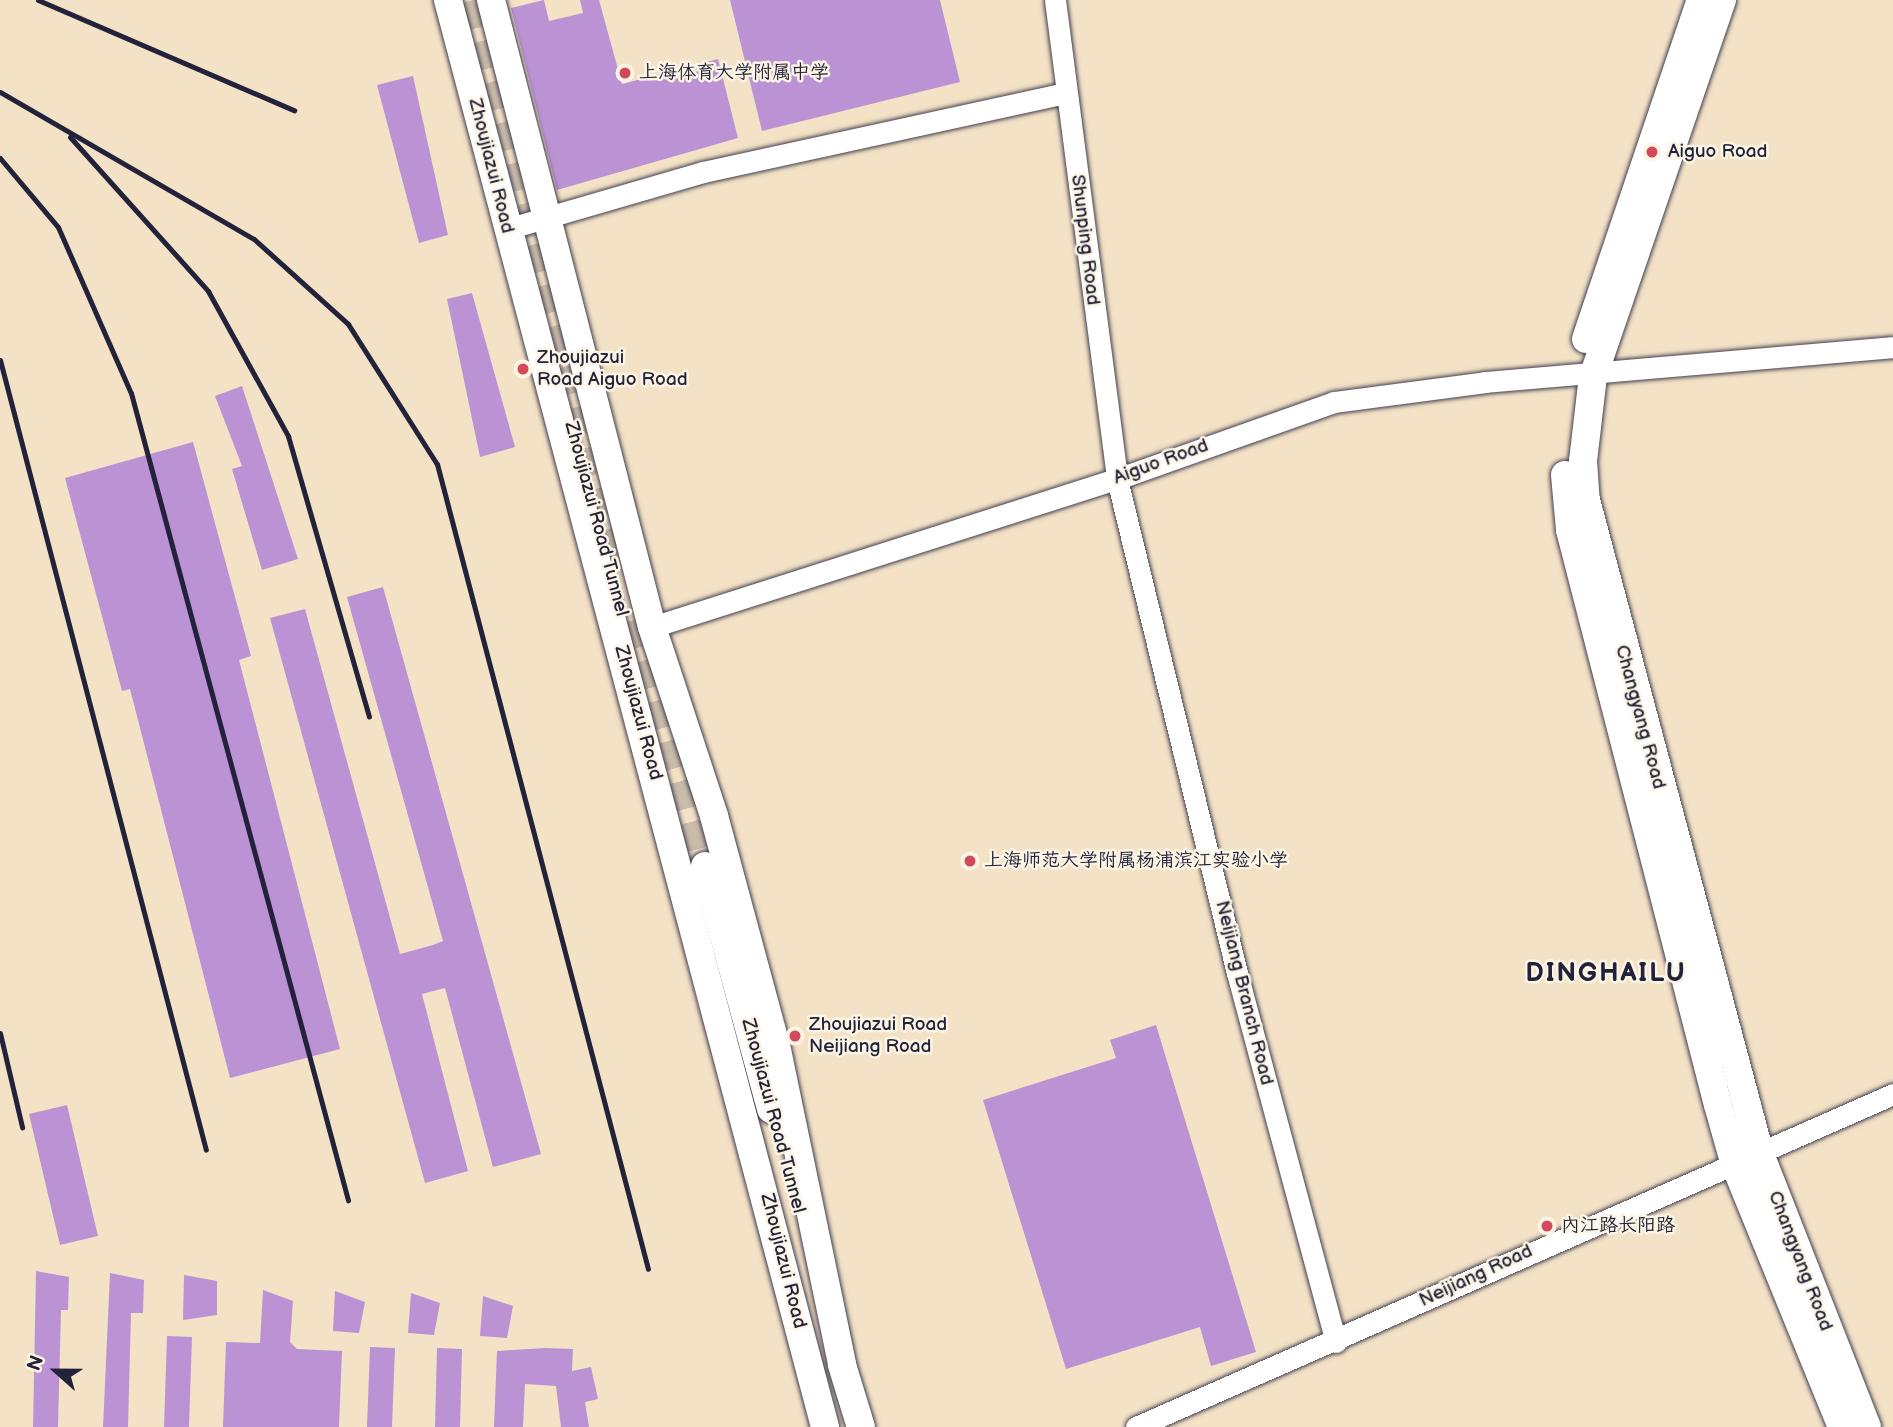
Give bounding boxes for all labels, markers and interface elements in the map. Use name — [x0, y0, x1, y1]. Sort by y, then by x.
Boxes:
place label: 上海体育大学附属中学 — [639, 62, 829, 84]
marker: 上海体育大学附属中学 — [617, 65, 633, 81]
street label: Zhoujiazui Road — [463, 96, 519, 236]
place label: Aiguo Road — [1668, 141, 1767, 163]
marker: Aiguo Road — [1642, 142, 1662, 162]
street label: Shunping Road — [1066, 173, 1104, 307]
place label: Zhoujiazui Road Aiguo Road — [537, 347, 688, 391]
marker: Zhoujiazui Road Aiguo Road — [515, 361, 531, 377]
street label: Zhoujiazui Road Tunnel — [559, 419, 633, 619]
street label: Aiguo Road — [1110, 434, 1212, 490]
street label: Zhoujiazui Road — [609, 643, 667, 783]
street label: Changyang Road — [1610, 643, 1670, 791]
place label: 上海师范大学附属杨浦滨江实验小学 — [984, 850, 1288, 872]
marker: 上海师范大学附属杨浦滨江实验小学 — [962, 853, 978, 869]
street label: Neijiang Branch Road — [1210, 898, 1278, 1088]
district label: DINGHAILU — [1527, 958, 1685, 990]
place label: Zhoujiazui Road Neijiang Road — [809, 1014, 947, 1058]
street label: Zhoujiazui Road Tunnel — [736, 1016, 810, 1216]
marker: Zhoujiazui Road Neijiang Road — [787, 1028, 803, 1044]
street label: Changyang Road — [1763, 1188, 1837, 1334]
street label: Zhoujiazui Road — [755, 1191, 811, 1331]
place label: 内江路长阳路 — [1561, 1215, 1675, 1237]
marker: 内江路长阳路 — [1539, 1218, 1555, 1234]
street label: Neijiang Road — [1416, 1240, 1536, 1312]
north arrow — [21, 1336, 91, 1406]
text: N — [23, 1353, 49, 1374]

